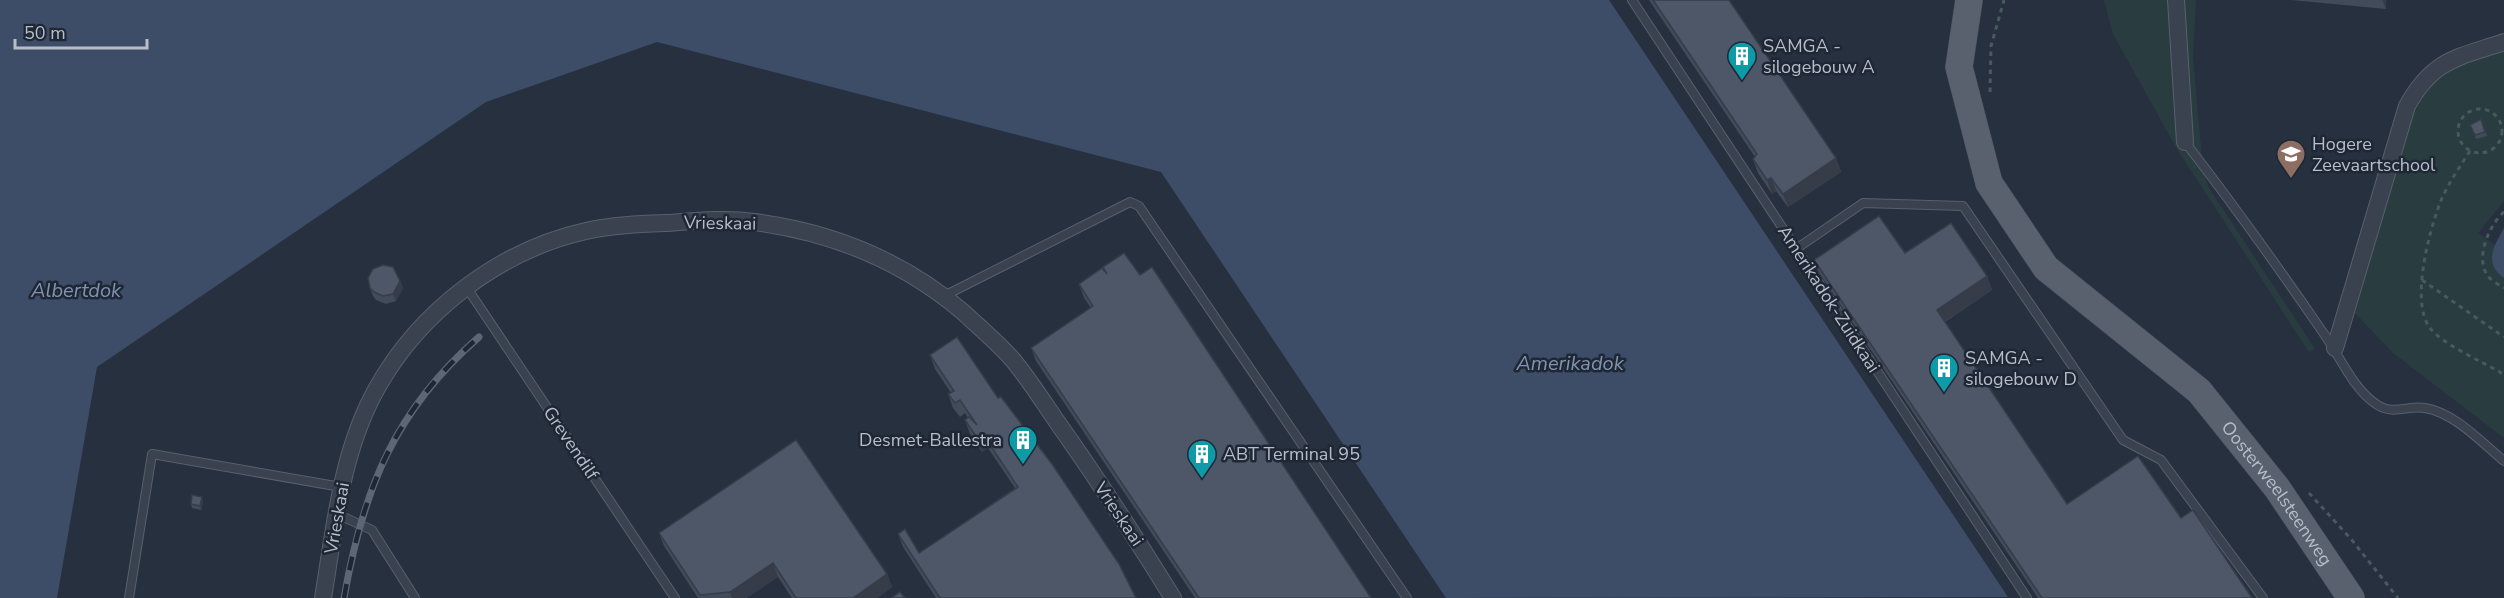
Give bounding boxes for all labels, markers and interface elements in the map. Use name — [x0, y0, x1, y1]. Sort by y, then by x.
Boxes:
scale bar — [15, 12, 147, 50]
text: 50 m — [24, 21, 66, 45]
place label: SAMGA - silogebouw A — [1763, 34, 1875, 79]
building icon: SAMGA - silogebouw A — [1726, 40, 1758, 82]
place label: Hogere Zeevaartschool — [2312, 132, 2436, 177]
school or university icon: Hogere Zeevaartschool — [2275, 138, 2307, 180]
street label: Vrieskaai — [683, 210, 756, 236]
street label: Amerikadok-Zuidkaai — [1772, 221, 1886, 377]
water label: Albertdok — [30, 277, 122, 304]
place label: SAMGA - silogebouw D — [1965, 346, 2077, 391]
water label: Amerikadok — [1515, 350, 1625, 377]
building icon: SAMGA - silogebouw D — [1928, 352, 1960, 394]
street label: Grevendilf — [538, 402, 605, 485]
street label: Oosterweelsteenweg — [2216, 416, 2338, 570]
building icon: Desmet-Ballestra — [1007, 424, 1039, 466]
place label: Desmet-Ballestra — [859, 428, 1002, 452]
building icon: ABT Terminal 95 — [1186, 438, 1218, 480]
place label: ABT Terminal 95 — [1223, 442, 1360, 466]
street label: Vrieskaai — [1088, 476, 1149, 551]
street label: Vrieskaai — [319, 480, 355, 557]

